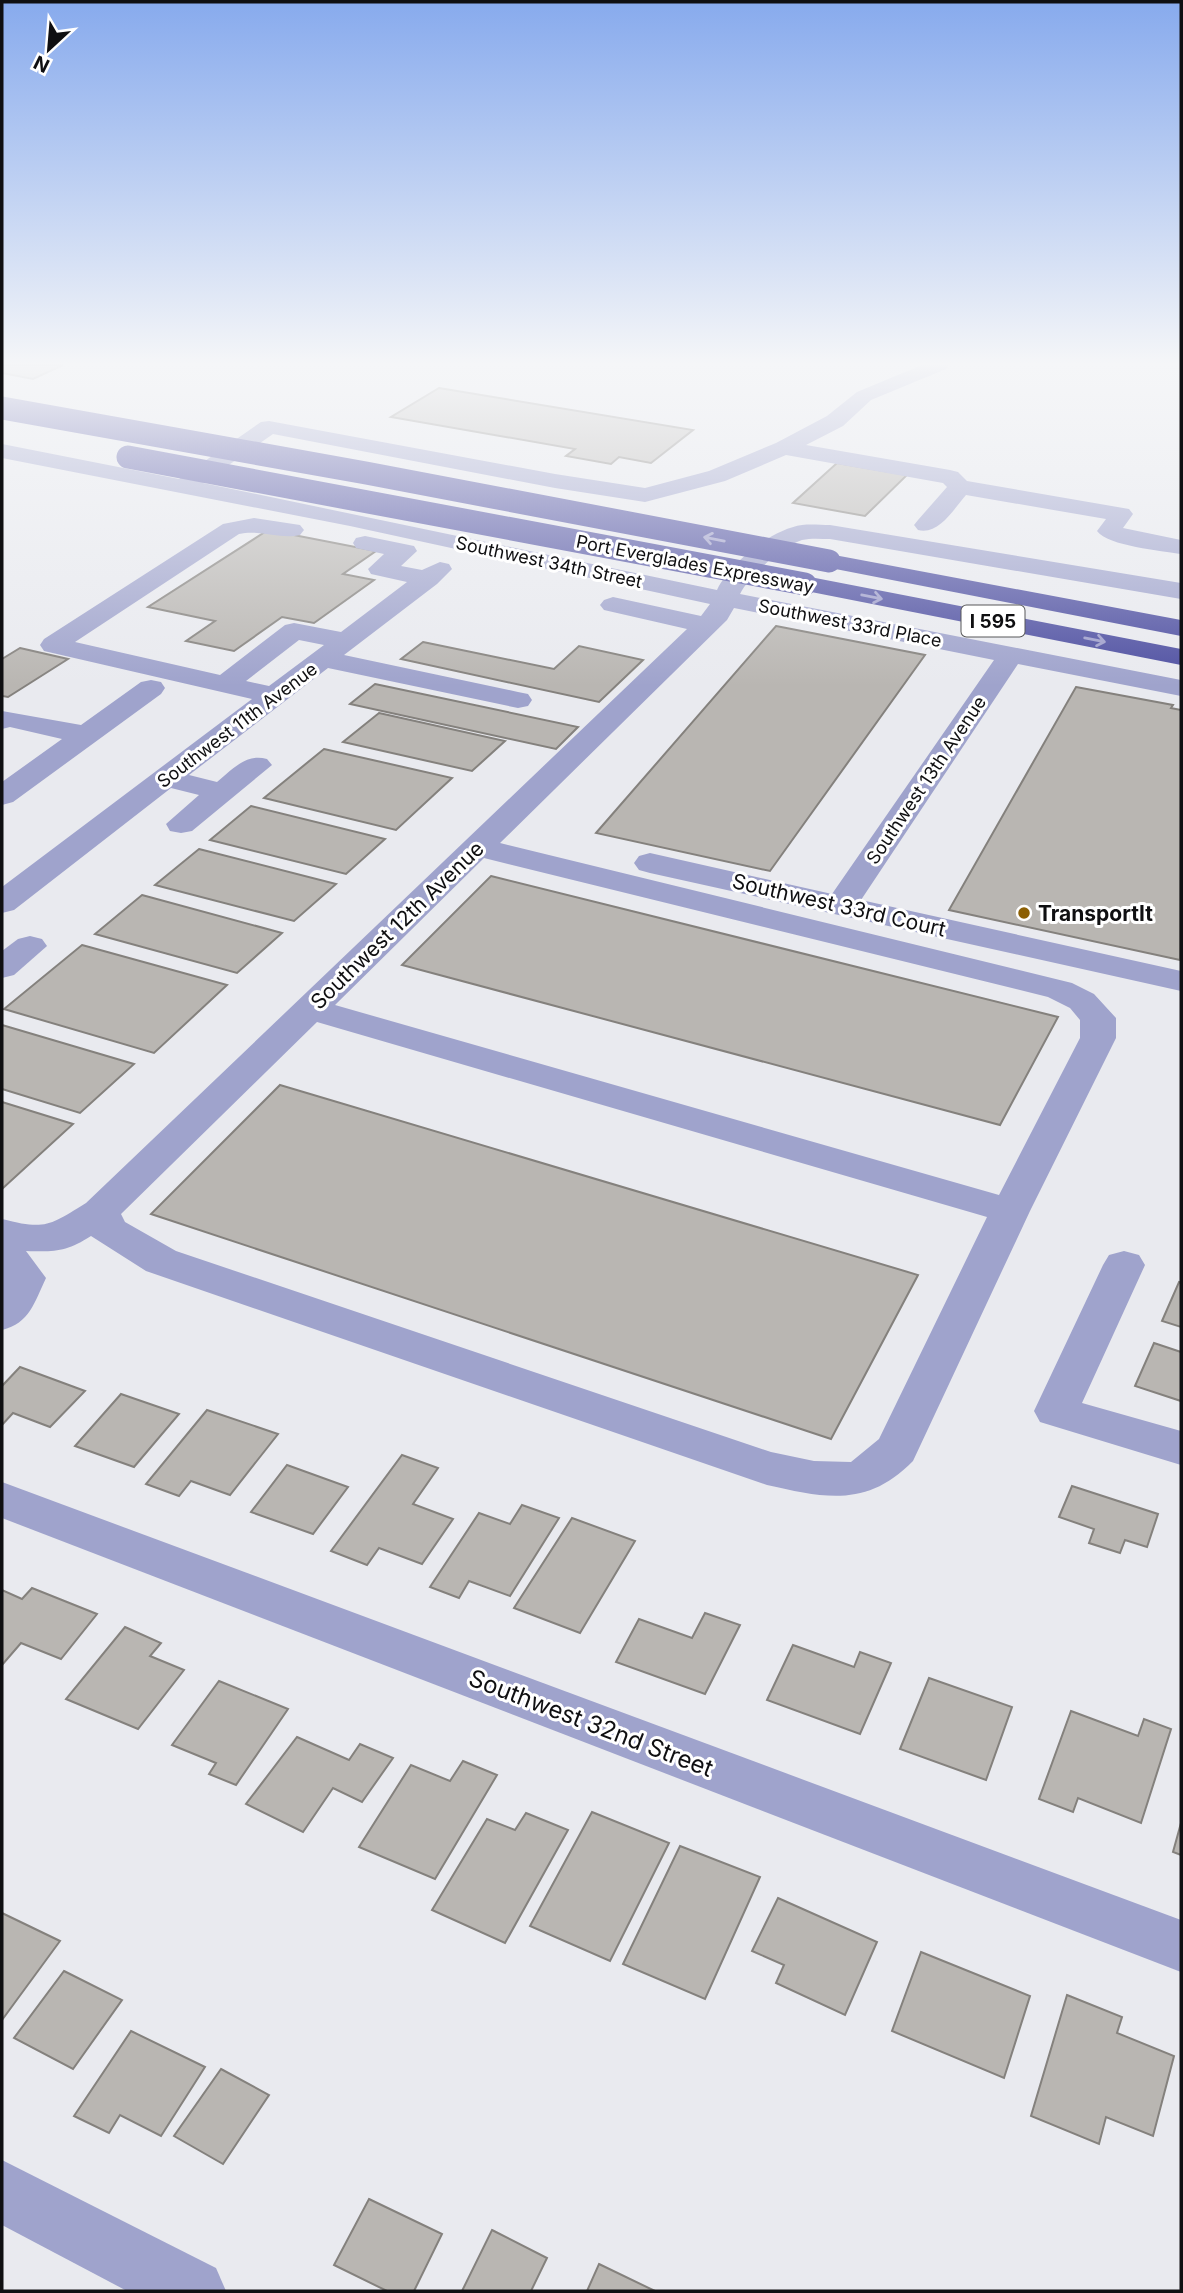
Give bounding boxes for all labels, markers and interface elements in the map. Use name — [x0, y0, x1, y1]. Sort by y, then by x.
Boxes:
north arrow — [14, 14, 84, 84]
text: N — [30, 50, 53, 77]
street label: Port Everglades Expressway — [574, 531, 816, 597]
street label: Southwest 34th Street — [454, 532, 644, 592]
one-way arrow — [703, 532, 726, 545]
one-way arrow — [860, 591, 883, 604]
street label: Southwest 33rd Place — [756, 595, 944, 651]
road number: I 595 — [962, 606, 1024, 636]
one-way arrow — [1083, 634, 1106, 648]
street label: Southwest 11th Avenue — [153, 658, 321, 792]
street label: Southwest 13th Avenue — [862, 692, 990, 868]
street label: Southwest 12th Avenue — [305, 836, 489, 1014]
street label: Southwest 33rd Court — [730, 868, 948, 942]
place label: TransportIt — [1038, 901, 1153, 926]
marker: TransportIt — [1016, 905, 1032, 921]
street label: Southwest 32nd Street — [465, 1663, 717, 1783]

